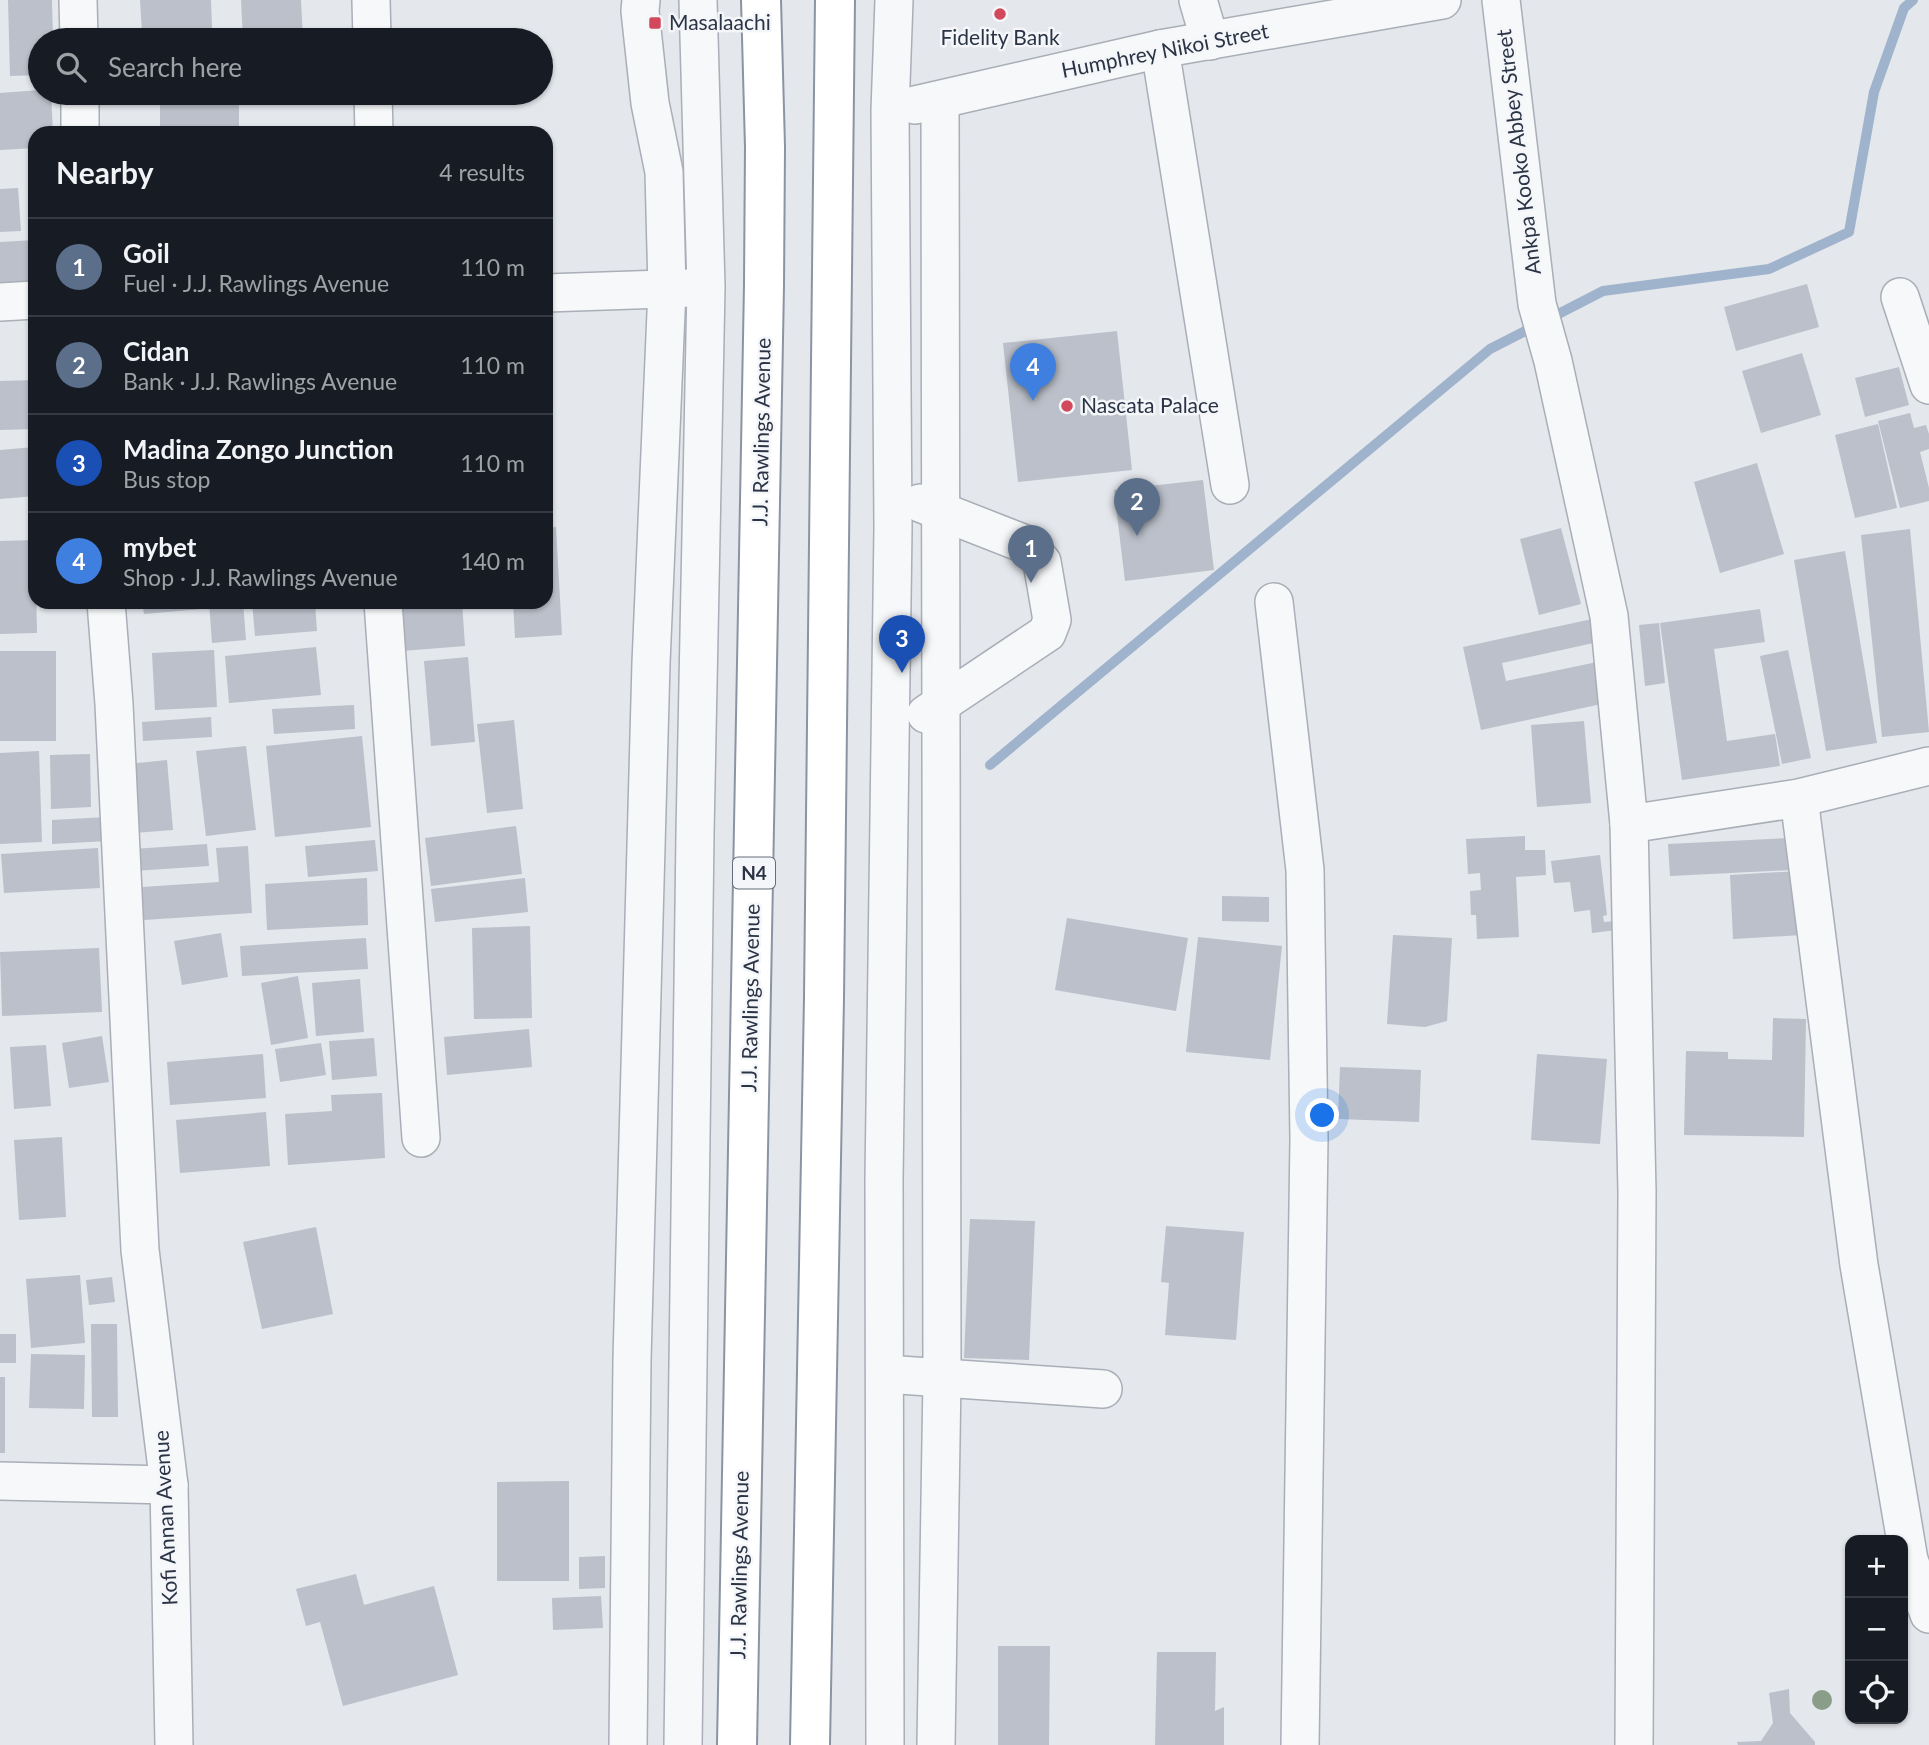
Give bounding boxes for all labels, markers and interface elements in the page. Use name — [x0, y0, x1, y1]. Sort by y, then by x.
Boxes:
marker: Fidelity Bank — [992, 6, 1008, 22]
place label: Masalaachi — [669, 9, 771, 34]
marker: Masalaachi — [647, 15, 663, 31]
street label: Humphrey Nikoi Street — [1059, 17, 1271, 82]
place label: Fidelity Bank — [940, 24, 1060, 49]
search box — [28, 28, 553, 105]
street label: Ankpa Kooko Abbey Street — [1490, 28, 1545, 276]
icon: search — [52, 48, 90, 86]
text: Search here — [108, 51, 242, 83]
text: Nearby — [56, 154, 154, 190]
text: 4 results — [439, 158, 525, 186]
text: Goil — [123, 237, 170, 269]
text: 1 — [72, 253, 86, 281]
text: 110 m — [460, 253, 525, 281]
text: Fuel · J.J. Rawlings Avenue — [123, 269, 389, 297]
text: Cidan — [123, 335, 189, 367]
street label: J.J. Rawlings Avenue — [746, 338, 775, 526]
pin: 4 — [1010, 343, 1056, 401]
text: 2 — [72, 351, 86, 379]
text: 110 m — [460, 351, 525, 379]
text: Bank · J.J. Rawlings Avenue — [123, 367, 397, 395]
place label: Nascata Palace — [1081, 392, 1219, 417]
marker: Nascata Palace — [1059, 398, 1075, 414]
text: Madina Zongo Junction — [123, 433, 394, 465]
text: 3 — [72, 449, 86, 477]
text: 110 m — [460, 449, 525, 477]
text: Bus stop — [123, 465, 210, 493]
pin: 2 — [1114, 478, 1160, 536]
pin: 1 — [1008, 525, 1054, 583]
text: mybet — [123, 531, 196, 563]
text: 4 — [72, 547, 86, 575]
text: 140 m — [460, 547, 525, 575]
text: Shop · J.J. Rawlings Avenue — [123, 563, 398, 591]
pin: 3 — [879, 615, 925, 673]
road number: N4 — [733, 858, 775, 888]
street label: J.J. Rawlings Avenue — [735, 904, 764, 1092]
your location — [1305, 1098, 1339, 1132]
street label: Kofi Annan Avenue — [147, 1430, 182, 1606]
street label: J.J. Rawlings Avenue — [724, 1471, 753, 1659]
map controls — [1845, 1535, 1908, 1724]
button: + — [1845, 1535, 1908, 1598]
button: − — [1845, 1598, 1908, 1661]
button: locate — [1845, 1661, 1908, 1724]

